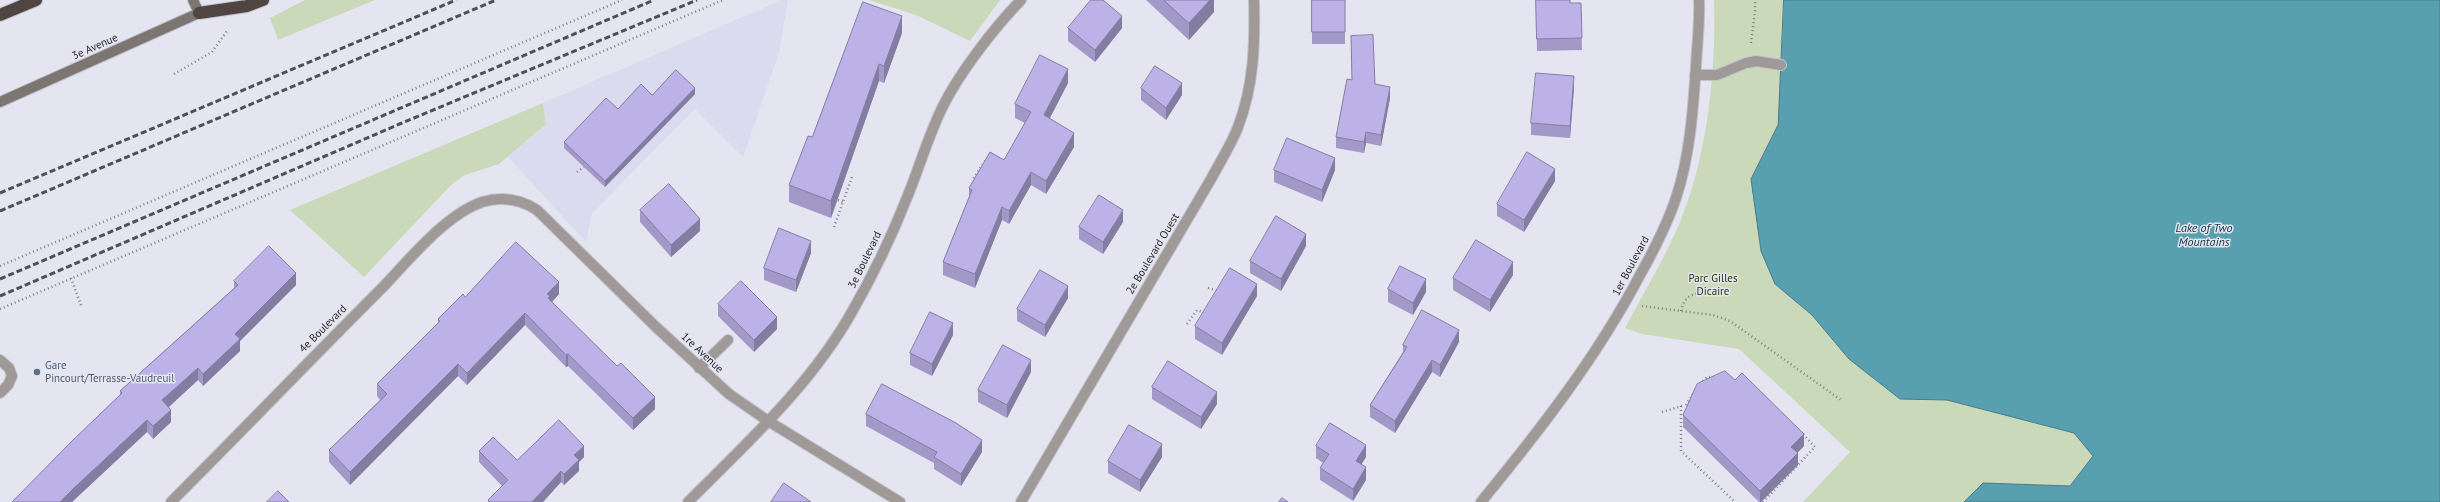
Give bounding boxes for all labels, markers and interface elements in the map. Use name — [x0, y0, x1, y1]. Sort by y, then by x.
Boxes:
street label: 3e Avenue — [70, 31, 120, 63]
street label: 2e Boulevard Ouest — [1124, 211, 1182, 297]
water label: Lake of Two Mountains — [2175, 222, 2233, 250]
street label: 3e Boulevard — [846, 229, 884, 291]
street label: 1er Boulevard — [1610, 234, 1652, 298]
park label: Parc Gilles Dicaire — [1688, 272, 1738, 298]
street label: 4e Boulevard — [297, 303, 349, 355]
street label: 1re Avenue — [678, 330, 726, 376]
place label: Gare Pincourt/Terrasse-Vaudreuil — [45, 359, 174, 385]
marker: Gare Pincourt/Terrasse-Vaudreuil — [32, 367, 42, 377]

